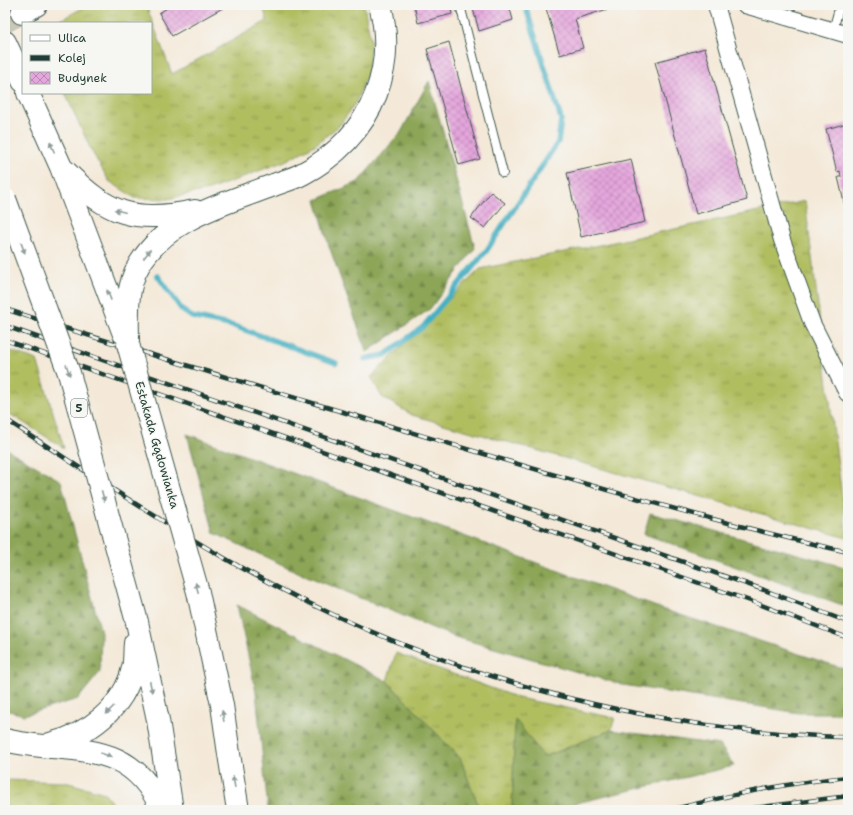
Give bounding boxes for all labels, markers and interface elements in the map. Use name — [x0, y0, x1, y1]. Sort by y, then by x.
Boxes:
legend — [22, 22, 152, 94]
text: Ulica — [58, 30, 87, 46]
text: Kolej — [58, 50, 86, 66]
text: Budynek — [58, 70, 107, 86]
one-way arrow — [49, 142, 55, 153]
one-way arrow — [114, 208, 126, 214]
one-way arrow — [21, 243, 27, 255]
one-way arrow — [143, 249, 151, 259]
one-way arrow — [105, 288, 111, 300]
one-way arrow — [66, 365, 72, 377]
street label: Estakada Gądowianka — [131, 379, 183, 511]
road number: 5 — [71, 399, 87, 417]
one-way arrow — [101, 489, 107, 502]
one-way arrow — [194, 582, 200, 594]
one-way arrow — [148, 681, 154, 694]
one-way arrow — [105, 705, 115, 715]
one-way arrow — [220, 709, 226, 722]
one-way arrow — [100, 752, 112, 758]
one-way arrow — [230, 776, 236, 788]

